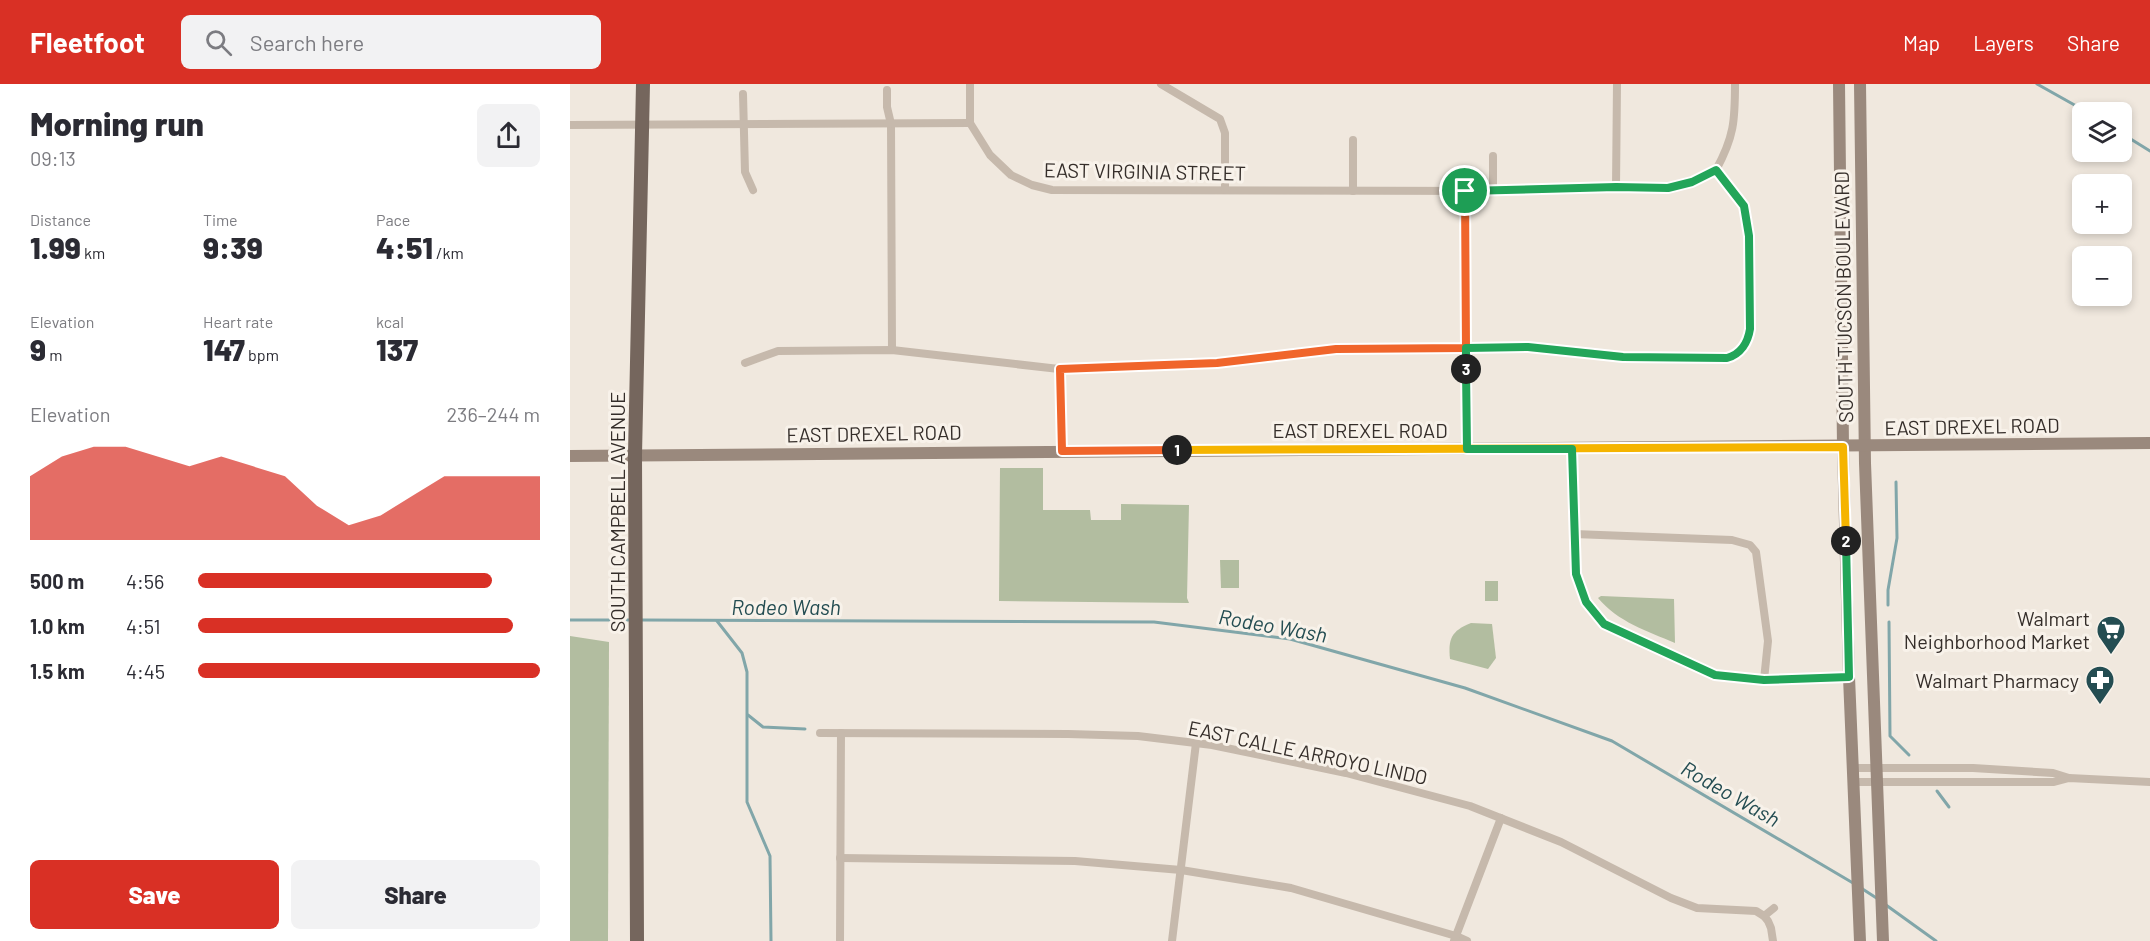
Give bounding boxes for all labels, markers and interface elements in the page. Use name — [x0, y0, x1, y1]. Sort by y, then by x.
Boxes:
search box — [181, 15, 601, 69]
text: Fleetfoot — [30, 25, 145, 59]
icon: search — [202, 26, 235, 59]
text: Search here — [250, 29, 364, 55]
text: Map — [1903, 30, 1940, 55]
text: Layers — [1973, 30, 2034, 55]
text: Share — [2067, 30, 2120, 55]
map controls — [2072, 102, 2132, 306]
button: layers — [2072, 102, 2132, 162]
text: Morning run — [30, 103, 204, 143]
button: share — [477, 104, 540, 167]
text: 09:13 — [30, 146, 76, 170]
street label: EAST VIRGINIA STREET — [1044, 157, 1246, 185]
pin — [1439, 165, 1490, 216]
street label: SOUTH TUCSON BOULEVARD — [1829, 171, 1857, 423]
icon: arrive — [1448, 174, 1481, 207]
button: + — [2072, 174, 2132, 234]
text: Distance — [30, 210, 91, 229]
text: Time — [203, 210, 238, 229]
text: Pace — [376, 210, 410, 229]
text: 1.99 — [30, 229, 81, 265]
text: 9:39 — [203, 229, 263, 265]
text: 4:51 — [376, 229, 433, 265]
text: km — [81, 243, 105, 262]
text: /km — [433, 243, 464, 262]
button: − — [2072, 246, 2132, 306]
text: Elevation — [30, 312, 94, 331]
text: Heart rate — [203, 312, 273, 331]
text: kcal — [376, 312, 404, 331]
text: 9 — [30, 331, 46, 367]
text: 147 — [203, 331, 245, 367]
text: 137 — [376, 331, 418, 367]
text: m — [46, 345, 62, 364]
text: bpm — [245, 345, 279, 364]
pin: 3 — [1451, 354, 1481, 384]
text: 3 — [1462, 359, 1470, 378]
street label: SOUTH CAMPBELL AVENUE — [605, 392, 629, 632]
text: Elevation — [30, 402, 111, 426]
text: 236–244 m — [447, 402, 540, 426]
street label: EAST DREXEL ROAD — [1884, 412, 2060, 440]
street label: EAST DREXEL ROAD — [1272, 418, 1448, 442]
street label: EAST DREXEL ROAD — [786, 419, 962, 447]
pin: 1 — [1162, 435, 1192, 465]
text: 1 — [1174, 440, 1180, 459]
pin: 2 — [1831, 526, 1861, 556]
text: 2 — [1842, 531, 1850, 550]
text: 500 m — [30, 569, 84, 593]
text: 4:56 — [126, 569, 164, 593]
water label: Rodeo Wash — [731, 594, 841, 619]
water label: Rodeo Wash — [1217, 603, 1329, 647]
place label: Walmart Neighborhood Market — [1904, 606, 2090, 653]
text: 1.0 km — [30, 614, 85, 638]
text: 4:51 — [126, 614, 161, 638]
supermarket icon: Walmart Neighborhood Market — [2095, 614, 2127, 656]
text: 1.5 km — [30, 659, 85, 683]
text: 4:45 — [126, 659, 165, 683]
pharmacy icon: Walmart Pharmacy — [2084, 664, 2116, 706]
place label: Walmart Pharmacy — [1916, 668, 2079, 692]
street label: EAST CALLE ARROYO LINDO — [1186, 715, 1430, 789]
water label: Rodeo Wash — [1677, 755, 1785, 831]
button: Save — [30, 860, 279, 929]
button: Share — [291, 860, 540, 929]

